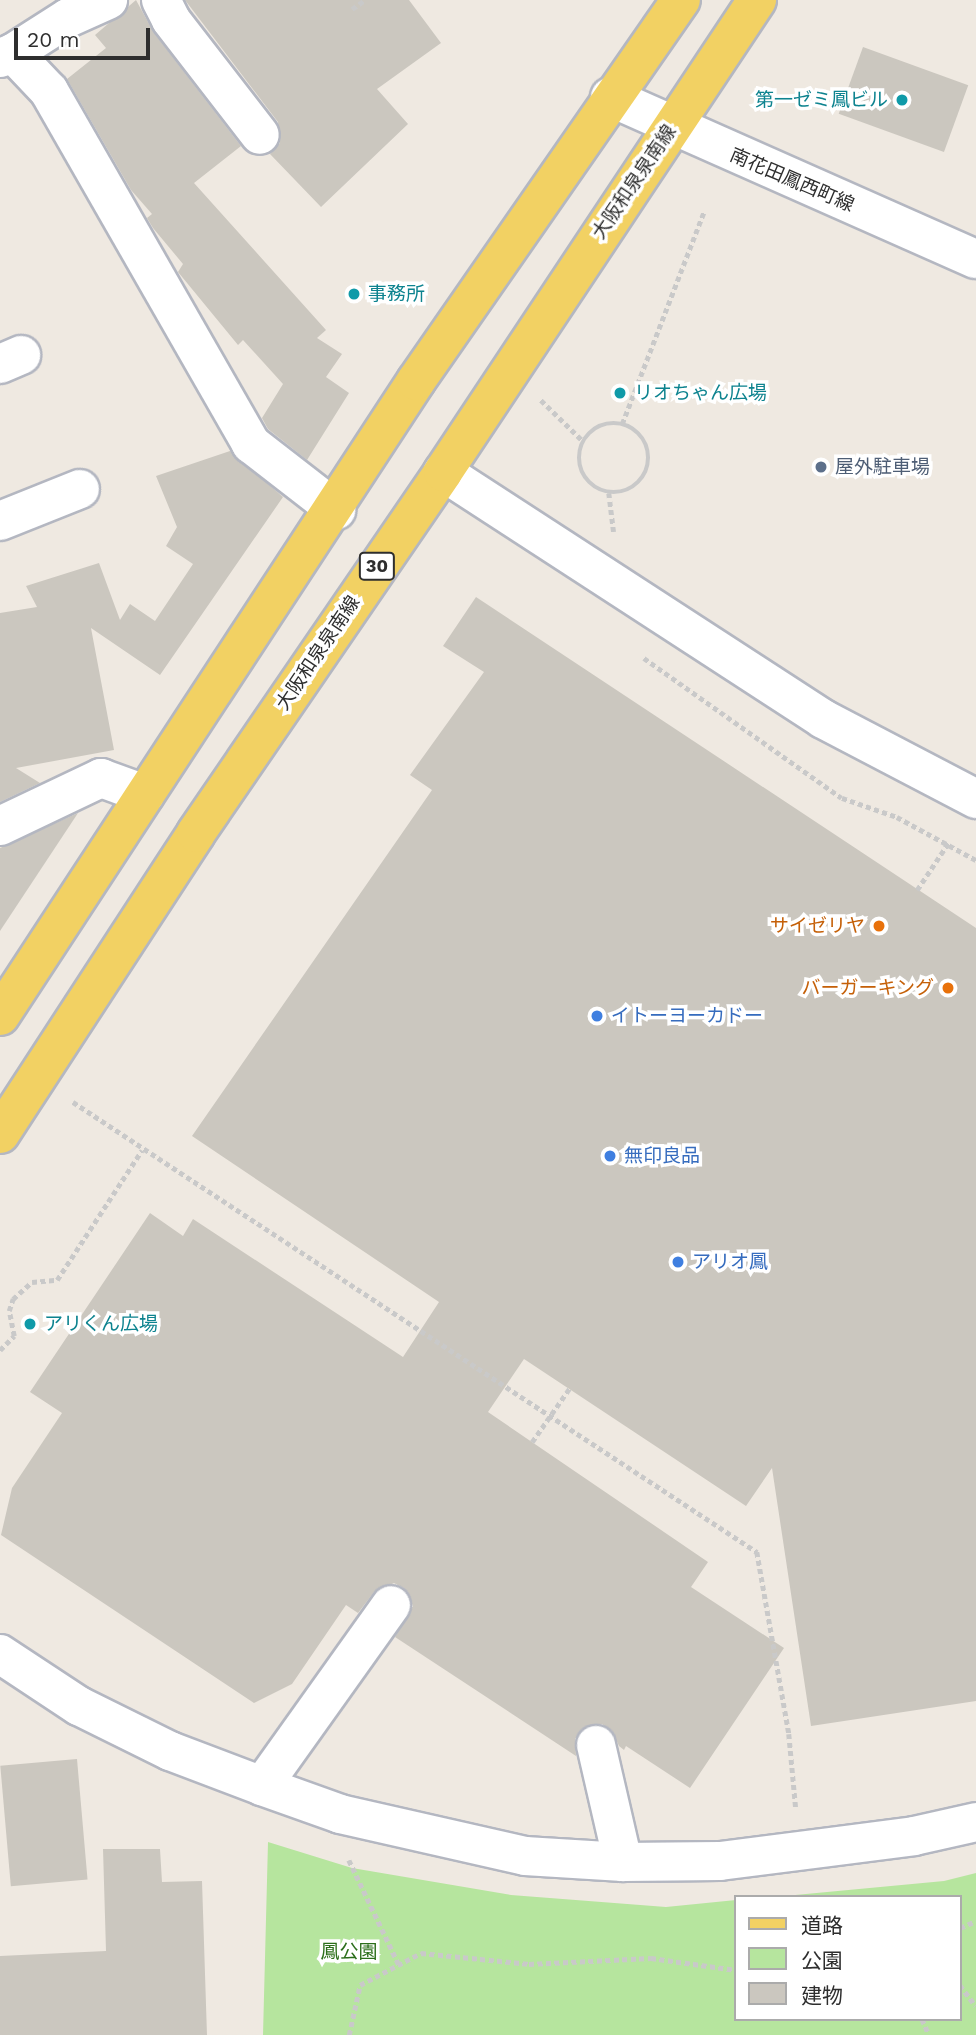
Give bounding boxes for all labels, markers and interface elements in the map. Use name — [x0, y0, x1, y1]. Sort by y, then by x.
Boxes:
scale bar — [18, 14, 154, 58]
text: 20 m — [27, 27, 79, 52]
place label: 第一ゼミ鳳ビル — [755, 89, 888, 111]
marker: 第一ゼミ鳳ビル — [894, 92, 910, 108]
street label: 大阪和泉泉南線 — [587, 120, 681, 244]
street label: 南花田鳳西町線 — [726, 144, 858, 216]
place label: 事務所 — [368, 283, 425, 305]
marker: 事務所 — [346, 286, 362, 302]
place label: リオちゃん広場 — [634, 382, 767, 404]
marker: リオちゃん広場 — [612, 385, 628, 401]
place label: 屋外駐車場 — [835, 456, 930, 478]
marker: 屋外駐車場 — [813, 459, 829, 475]
road number: 30 — [358, 552, 396, 580]
street label: 大阪和泉泉南線 — [271, 591, 365, 715]
place label: サイゼリヤ — [770, 915, 865, 937]
marker: サイゼリヤ — [871, 918, 887, 934]
place label: バーガーキング — [801, 977, 934, 999]
marker: バーガーキング — [940, 980, 956, 996]
place label: イトーヨーカドー — [611, 1005, 763, 1027]
marker: イトーヨーカドー — [589, 1008, 605, 1024]
place label: 無印良品 — [624, 1145, 700, 1167]
marker: 無印良品 — [602, 1148, 618, 1164]
place label: アリオ鳳 — [692, 1251, 768, 1273]
marker: アリオ鳳 — [670, 1254, 686, 1270]
place label: アリくん広場 — [44, 1313, 158, 1335]
marker: アリくん広場 — [22, 1316, 38, 1332]
legend — [734, 1895, 962, 2021]
text: 道路 — [801, 1913, 843, 1938]
park label: 鳳公園 — [321, 1941, 377, 1963]
text: 公園 — [801, 1948, 843, 1973]
text: 建物 — [801, 1983, 843, 2008]

